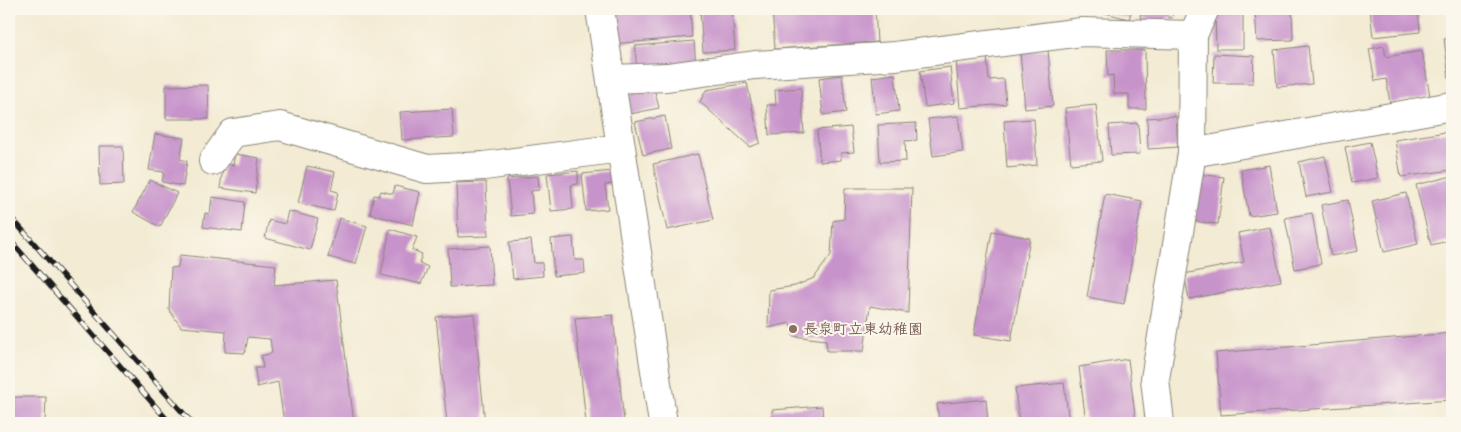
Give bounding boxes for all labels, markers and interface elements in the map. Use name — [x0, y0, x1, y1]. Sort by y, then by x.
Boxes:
place label: 長泉町立東幼稚園 — [803, 320, 923, 338]
marker: 長泉町立東幼稚園 — [787, 323, 799, 335]

